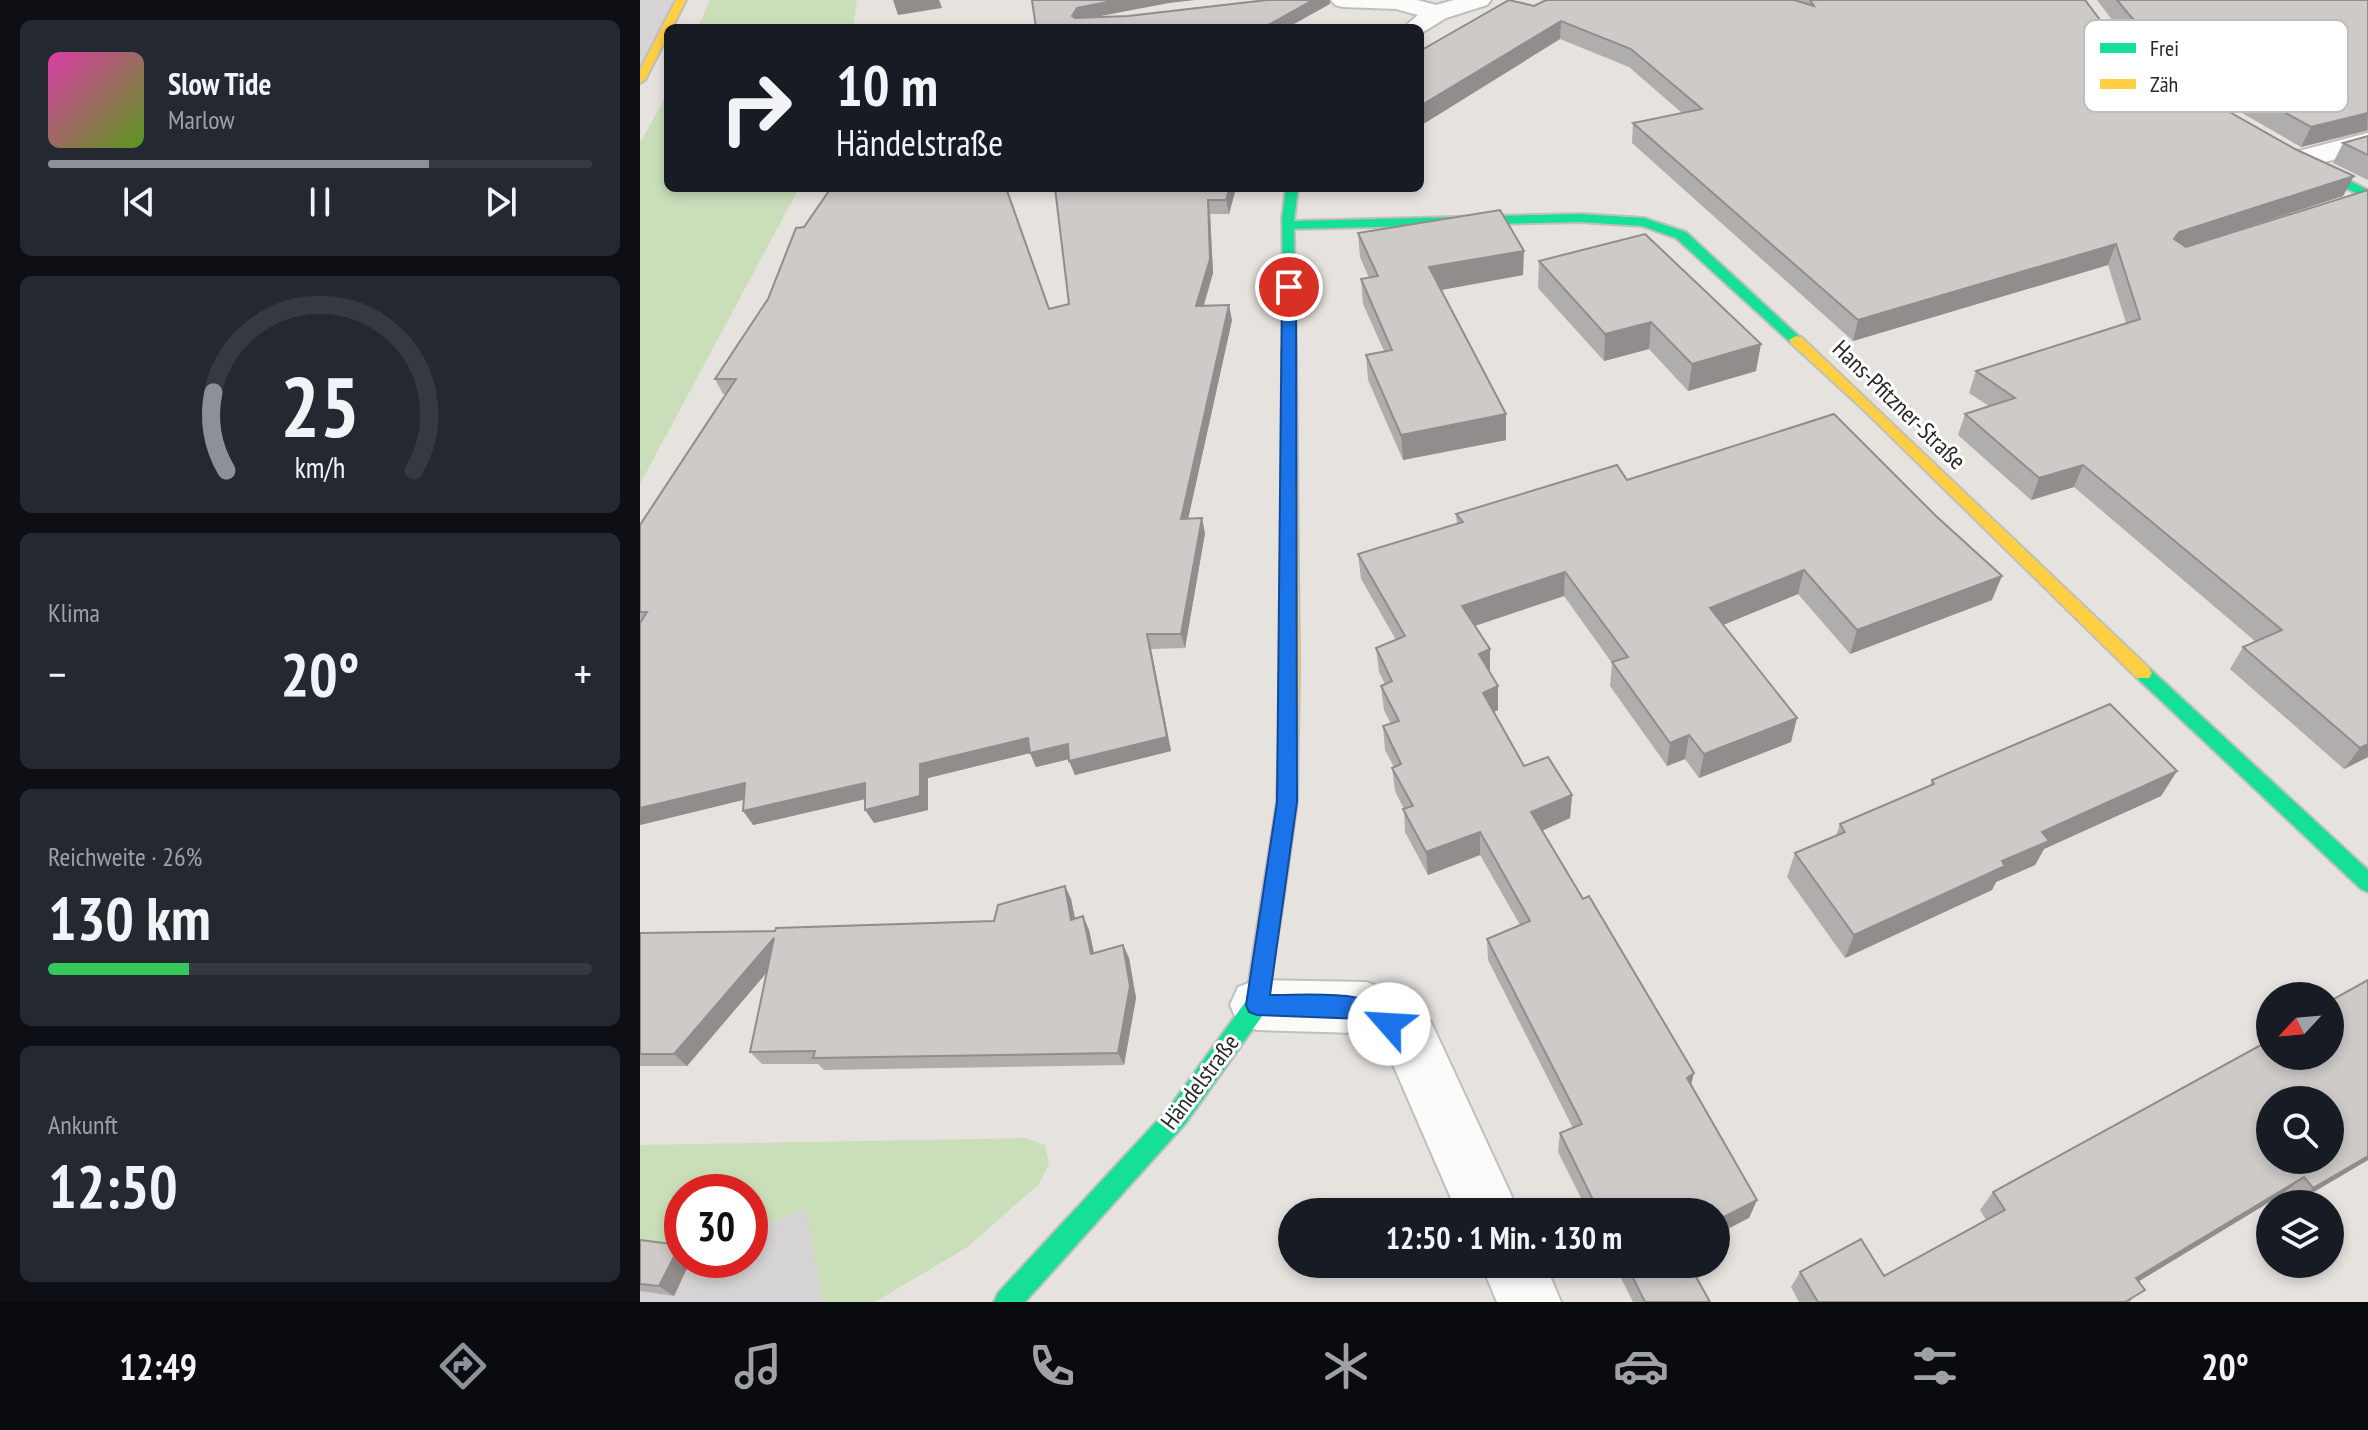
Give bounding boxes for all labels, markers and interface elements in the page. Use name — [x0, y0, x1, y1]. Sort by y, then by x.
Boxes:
legend — [2084, 20, 2348, 112]
text: Frei — [2150, 34, 2179, 62]
text: 10 m — [836, 49, 938, 121]
icon: right — [704, 56, 808, 160]
text: Slow Tide — [168, 64, 271, 103]
text: Zäh — [2150, 70, 2178, 98]
text: Marlow — [168, 103, 234, 136]
text: Händelstraße — [836, 119, 1003, 166]
icon: previous — [117, 180, 161, 224]
icon: pause — [298, 180, 342, 224]
icon: next — [479, 180, 523, 224]
pin — [1255, 253, 1323, 321]
icon: arrive — [1267, 265, 1311, 309]
street label: Hans-Pfitzner-Straße — [1826, 333, 1972, 476]
text: 25 — [280, 351, 360, 459]
text: km/h — [295, 449, 345, 486]
text: Klima — [48, 596, 100, 629]
text: 20° — [280, 635, 360, 713]
text: − — [48, 645, 66, 702]
text: + — [574, 645, 592, 702]
text: Reichweite · 26% — [48, 840, 202, 873]
text: 130 km — [48, 879, 211, 957]
position arrow — [1347, 982, 1431, 1066]
north arrow — [2256, 982, 2344, 1070]
map controls — [2256, 982, 2344, 1278]
street label: Händelstraße — [1154, 1028, 1246, 1136]
button: search — [2256, 1086, 2344, 1174]
text: Ankunft — [48, 1108, 118, 1141]
text: 12:50 — [48, 1147, 178, 1225]
speed limit sign: 30 — [664, 1174, 768, 1278]
button: layers — [2256, 1190, 2344, 1278]
text: 12:50 · 1 Min. · 130 m — [1386, 1218, 1622, 1257]
icon: directions — [435, 1338, 491, 1394]
icon: music — [730, 1338, 786, 1394]
icon: phone — [1024, 1338, 1080, 1394]
icon: climate — [1318, 1338, 1374, 1394]
icon: car — [1613, 1338, 1669, 1394]
icon: filters — [1907, 1338, 1963, 1394]
text: 12:49 — [119, 1343, 197, 1390]
text: 20° — [2201, 1343, 2249, 1390]

